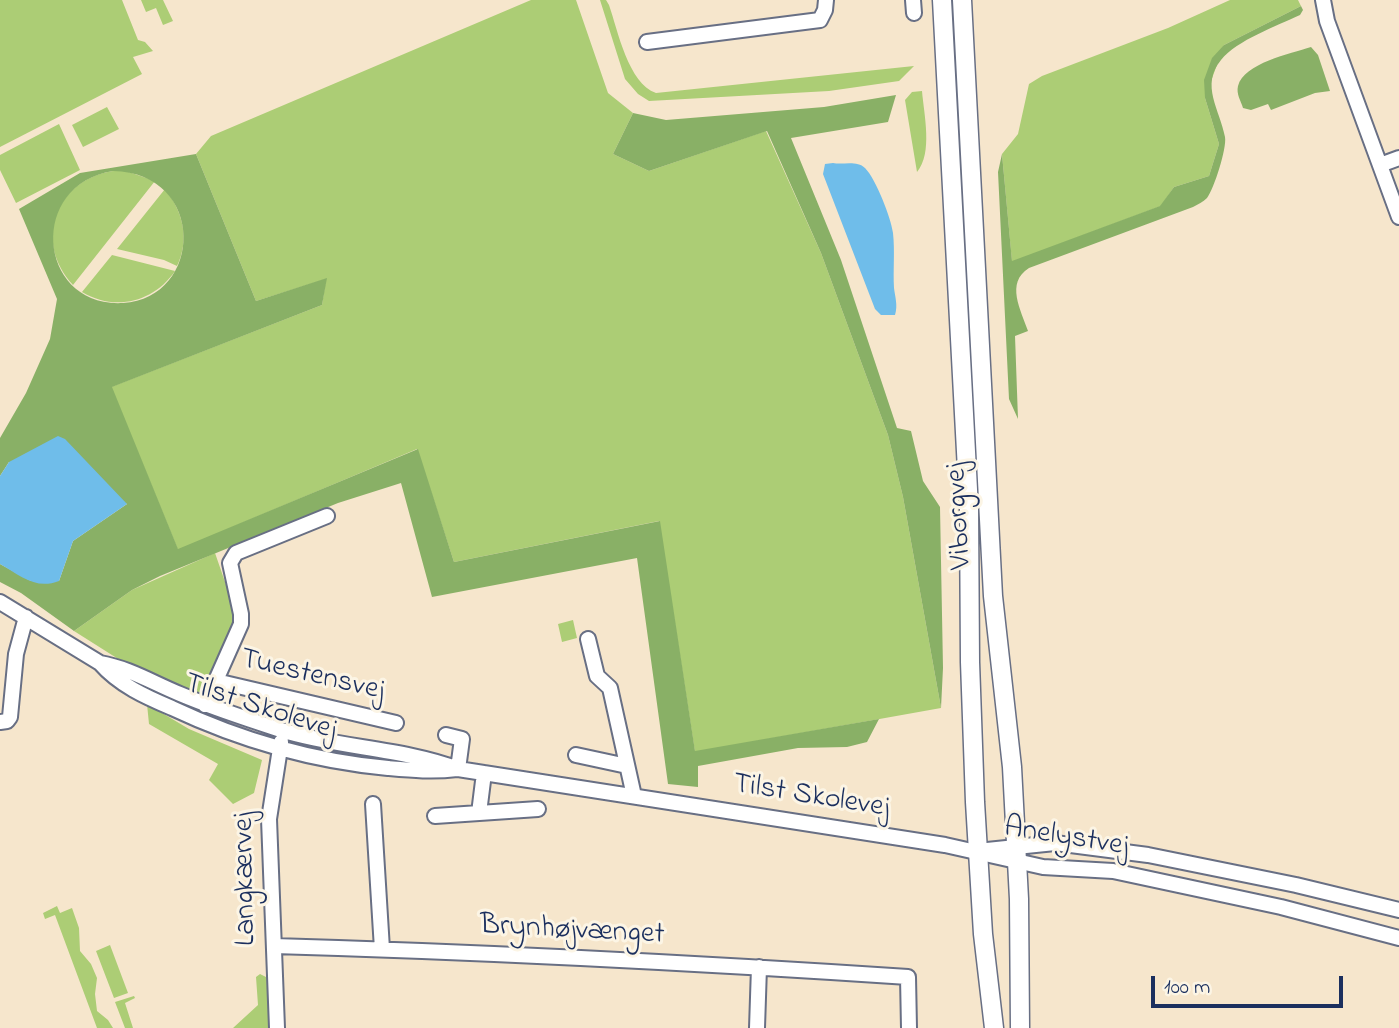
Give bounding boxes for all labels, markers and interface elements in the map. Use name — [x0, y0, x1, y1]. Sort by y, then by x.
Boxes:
street label: Viborgvej — [940, 462, 982, 570]
street label: Tuestensvej — [236, 643, 388, 711]
street label: Tilst Skolevej — [179, 667, 341, 751]
street label: Tilst Skolevej — [730, 768, 892, 828]
street label: Anelystvej — [1001, 811, 1131, 867]
street label: Langkærvej — [228, 812, 266, 946]
street label: Brynhøjvænget — [479, 909, 665, 955]
scale bar — [1154, 962, 1346, 1006]
text: 100 m — [1164, 973, 1210, 1003]

